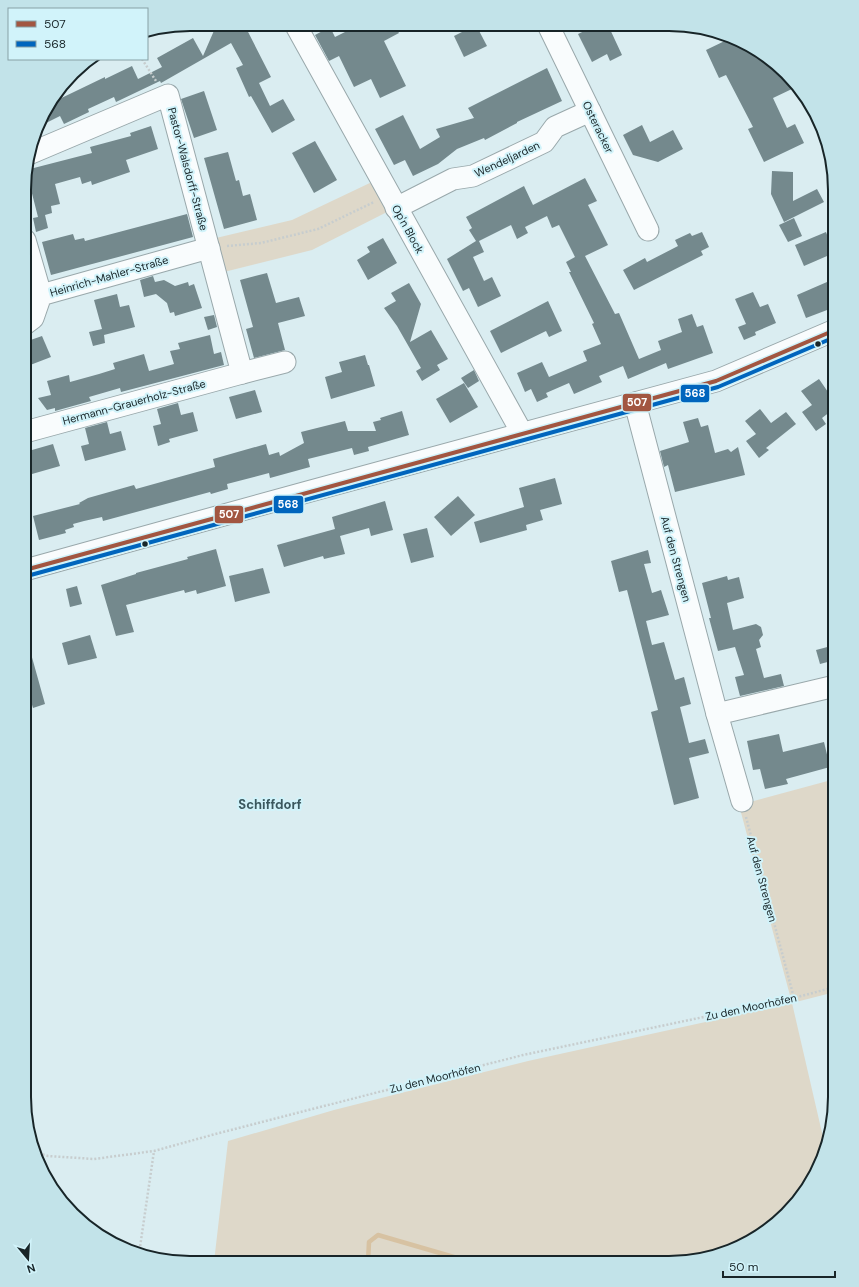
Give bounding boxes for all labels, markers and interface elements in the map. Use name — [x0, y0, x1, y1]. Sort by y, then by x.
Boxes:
legend — [8, 8, 148, 60]
text: 507 — [44, 16, 66, 32]
text: 568 — [44, 36, 66, 52]
street label: Osteracker — [579, 99, 617, 155]
street label: Pastor-Walsdorff-Straße — [165, 106, 211, 232]
street label: Wendeljarden — [472, 138, 542, 180]
street label: Op'n Block — [389, 202, 427, 256]
street label: Heinrich-Mahler-Straße — [48, 252, 170, 300]
unlabelled marker — [813, 339, 823, 349]
street label: Hermann-Grauerholz-Straße — [61, 376, 207, 428]
line badge: 568 — [680, 384, 710, 403]
text: 568 — [685, 386, 705, 400]
line badge: 507 — [622, 393, 652, 412]
text: 507 — [627, 395, 647, 409]
line badge: 568 — [273, 495, 304, 514]
text: 568 — [278, 497, 298, 511]
line badge: 507 — [214, 505, 244, 524]
text: 507 — [219, 507, 239, 521]
street label: Auf den Strengen — [658, 515, 694, 603]
unlabelled marker — [140, 539, 150, 549]
district label: Schiffdorf — [238, 796, 302, 813]
street label: Auf den Strengen — [744, 835, 780, 923]
street label: Zu den Moorhöfen — [704, 990, 798, 1024]
street label: Zu den Moorhöfen — [388, 1060, 482, 1096]
north arrow — [8, 1239, 48, 1279]
scale bar — [723, 1253, 835, 1279]
text: 50 m — [729, 1259, 758, 1275]
text: N — [25, 1261, 37, 1276]

